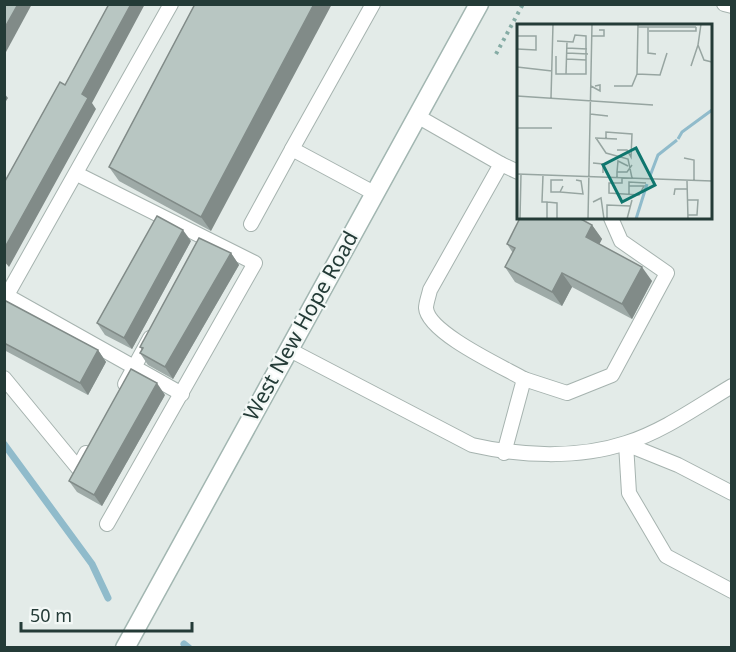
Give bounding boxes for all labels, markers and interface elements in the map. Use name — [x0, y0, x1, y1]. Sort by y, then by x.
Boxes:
inset map — [517, 24, 712, 219]
street label: West New Hope Road — [236, 226, 364, 425]
scale bar — [21, 595, 192, 633]
text: 50 m — [30, 603, 72, 627]

